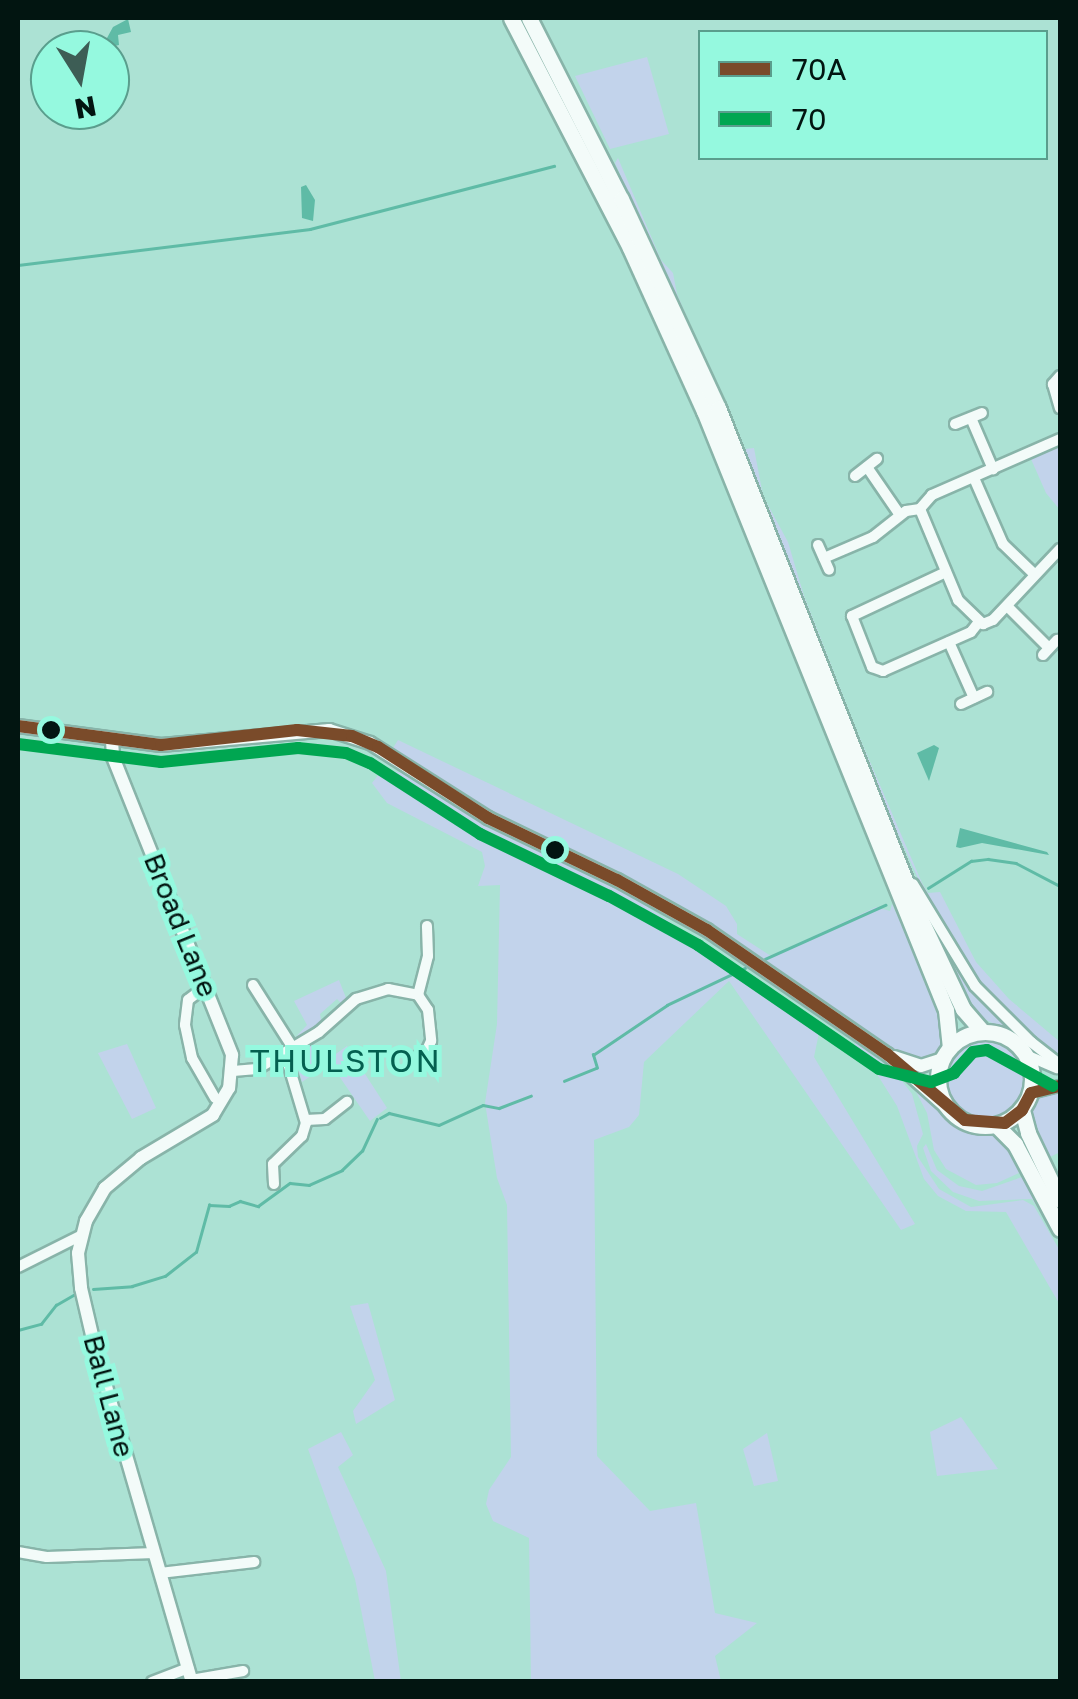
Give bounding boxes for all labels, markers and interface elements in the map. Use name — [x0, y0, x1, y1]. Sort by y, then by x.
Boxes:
north arrow — [30, 30, 130, 130]
legend — [698, 30, 1048, 160]
text: 70A — [792, 51, 847, 87]
text: N — [72, 90, 99, 126]
text: 70 — [792, 101, 827, 137]
unlabelled marker — [41, 720, 61, 740]
unlabelled marker — [545, 840, 565, 860]
street label: Broad Lane — [137, 848, 225, 1002]
district label: THULSTON — [250, 1041, 442, 1079]
street label: Ball Lane — [77, 1331, 141, 1461]

